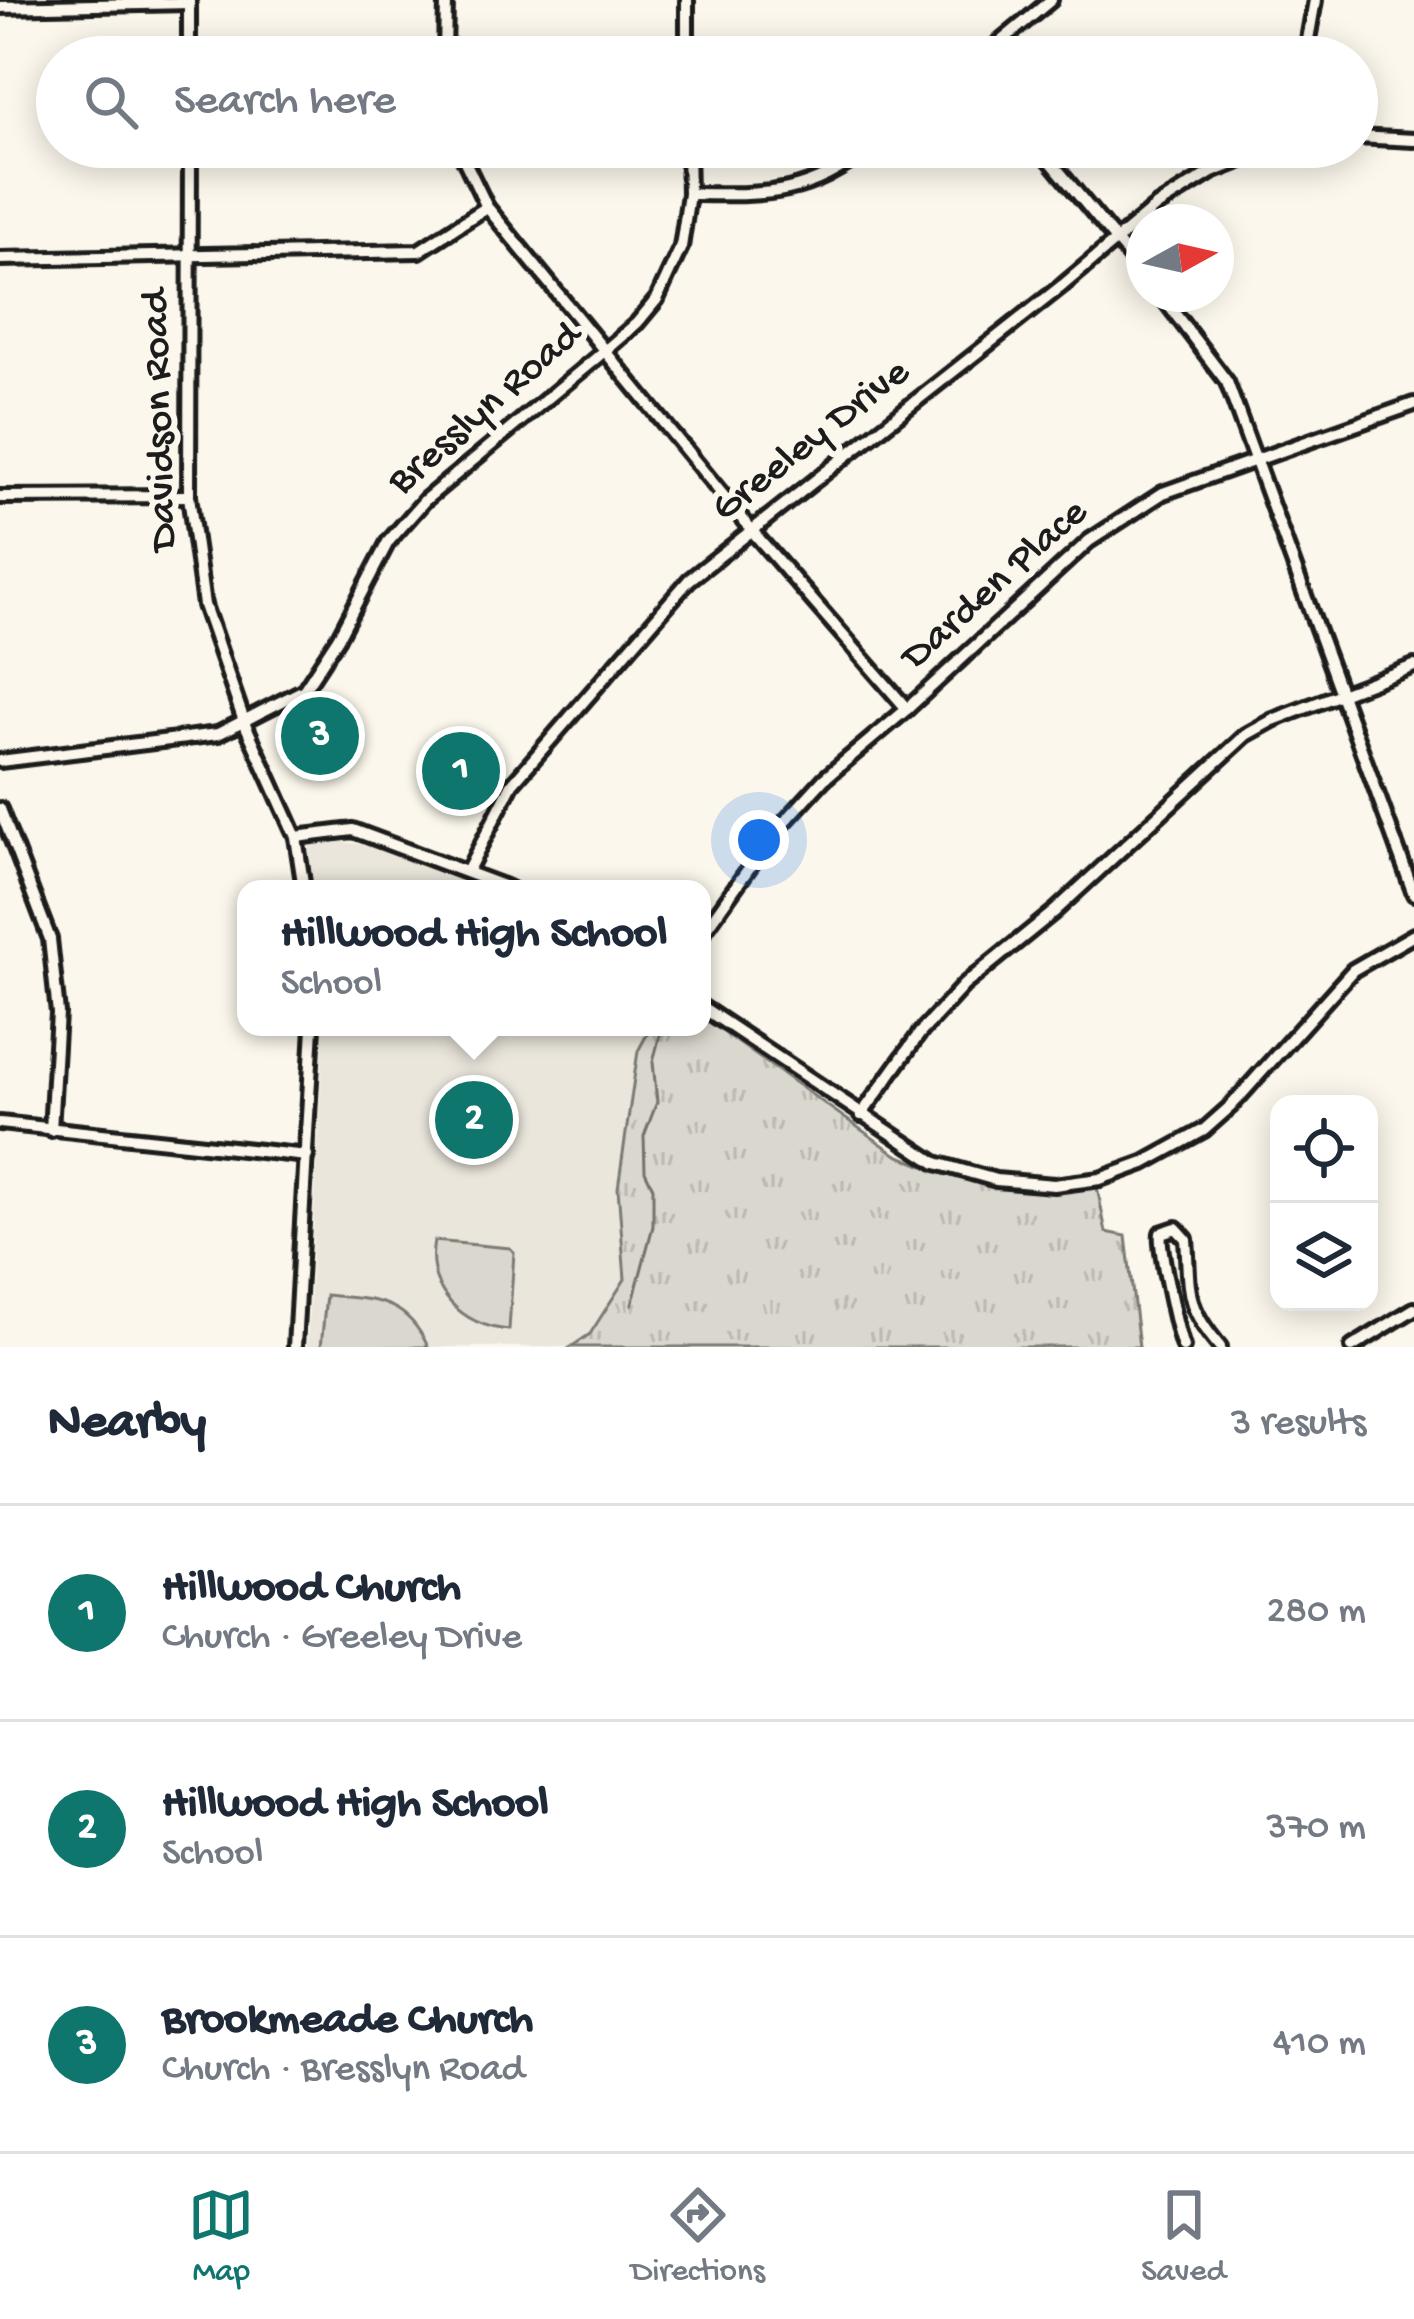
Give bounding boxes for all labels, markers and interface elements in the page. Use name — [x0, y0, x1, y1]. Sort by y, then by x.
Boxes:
search box — [36, 36, 1378, 168]
icon: search — [78, 69, 144, 135]
text: Search here — [174, 76, 396, 129]
north arrow — [1126, 204, 1234, 312]
street label: Davidson Road — [133, 285, 191, 555]
street label: Bresslyn Road — [378, 310, 595, 508]
street label: Greeley Drive — [703, 349, 922, 535]
street label: Darden Place — [891, 489, 1100, 684]
pin: 3 — [281, 691, 359, 781]
pin: 1 — [422, 726, 500, 816]
your location — [729, 810, 789, 870]
popup — [237, 880, 711, 1036]
text: Hillwood High School — [281, 909, 667, 962]
text: School — [281, 962, 382, 1008]
pin: 2 — [435, 1075, 513, 1165]
map controls — [1270, 1095, 1378, 1311]
button: locate — [1270, 1095, 1378, 1203]
button: layers — [1270, 1203, 1378, 1311]
text: Nearby — [48, 1395, 206, 1455]
text: 3 results — [1231, 1402, 1366, 1448]
text: Hillwood Church — [162, 1563, 461, 1616]
text: 1 — [79, 1590, 95, 1636]
text: 280 m — [1266, 1590, 1366, 1636]
text: Church · Greeley Drive — [162, 1616, 522, 1662]
text: Hillwood High School — [162, 1779, 549, 1832]
text: 2 — [77, 1806, 97, 1852]
text: 370 m — [1266, 1806, 1366, 1852]
text: School — [162, 1832, 263, 1878]
text: Brookmeade Church — [162, 1995, 533, 2048]
text: 3 — [77, 2022, 97, 2068]
text: 410 m — [1273, 2022, 1366, 2068]
text: Church · Bresslyn Road — [162, 2048, 524, 2094]
tab: Map — [188, 2182, 254, 2292]
tab: Directions — [631, 2182, 765, 2292]
tab: Saved — [1141, 2182, 1226, 2292]

